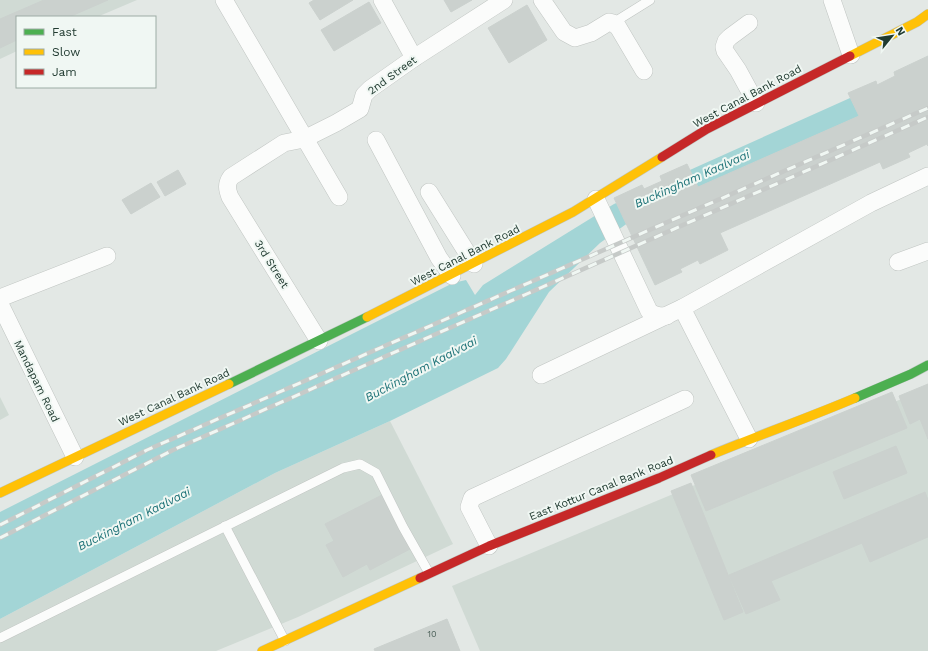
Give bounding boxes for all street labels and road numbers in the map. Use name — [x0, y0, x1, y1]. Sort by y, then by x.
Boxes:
street label: 2nd Street — [365, 53, 419, 97]
street label: West Canal Bank Road — [691, 62, 804, 131]
street label: West Canal Bank Road — [408, 222, 522, 289]
street label: 3rd Street — [252, 238, 292, 291]
street label: Mandapam Road — [11, 338, 62, 424]
street label: West Canal Bank Road — [117, 366, 232, 429]
street label: East Kottur Canal Bank Road — [527, 454, 675, 523]

